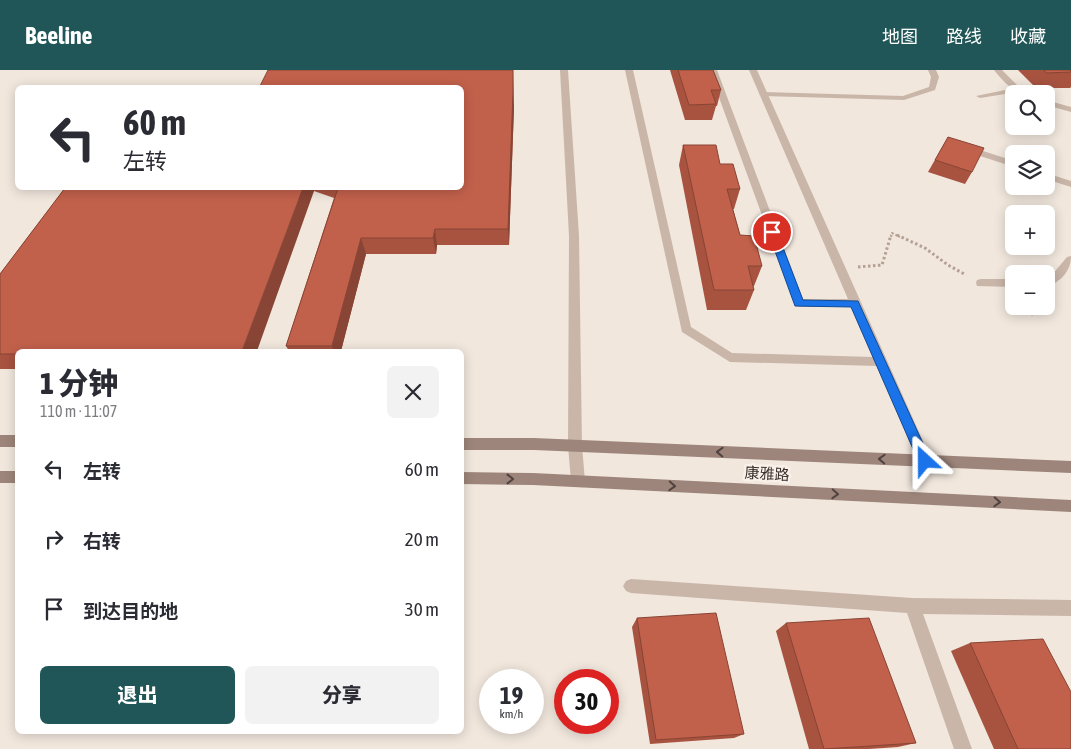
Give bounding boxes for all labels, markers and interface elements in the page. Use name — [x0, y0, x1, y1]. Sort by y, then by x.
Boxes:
text: Beeline — [25, 22, 92, 49]
text: 地图 — [882, 26, 918, 47]
text: 路线 — [946, 26, 982, 47]
text: 收藏 — [1010, 26, 1046, 47]
map controls — [1005, 85, 1055, 315]
button: search — [1005, 85, 1055, 135]
text: 60 m — [123, 102, 186, 142]
icon: left — [40, 105, 105, 170]
button: layers — [1005, 145, 1055, 195]
text: 左转 — [123, 148, 167, 174]
button: + — [1005, 205, 1055, 255]
pin — [751, 211, 793, 253]
icon: arrive — [758, 218, 786, 246]
button: − — [1005, 265, 1055, 315]
text: 1 分钟 — [40, 366, 118, 400]
button: close — [387, 366, 439, 418]
text: 110 m · 11:07 — [40, 402, 117, 420]
position arrow — [898, 434, 950, 486]
one-way arrow — [716, 447, 724, 458]
one-way arrow — [878, 454, 886, 465]
icon: left — [40, 455, 68, 483]
text: 60 m — [405, 458, 439, 480]
text: 左转 — [83, 460, 121, 482]
street label: 康雅路 — [744, 464, 790, 483]
one-way arrow — [506, 474, 514, 484]
one-way arrow — [669, 480, 677, 491]
one-way arrow — [831, 488, 839, 499]
one-way arrow — [993, 497, 1001, 508]
icon: right — [40, 525, 68, 553]
text: 20 m — [405, 528, 439, 550]
text: 右转 — [83, 530, 121, 552]
icon: arrive — [40, 595, 68, 623]
text: 30 m — [405, 598, 439, 620]
text: 到达目的地 — [83, 600, 178, 622]
button: 退出 — [40, 666, 235, 724]
button: 分享 — [245, 666, 439, 724]
speed limit sign: 30 — [554, 669, 619, 734]
text: 19 — [500, 681, 523, 709]
text: km/h — [500, 707, 523, 721]

